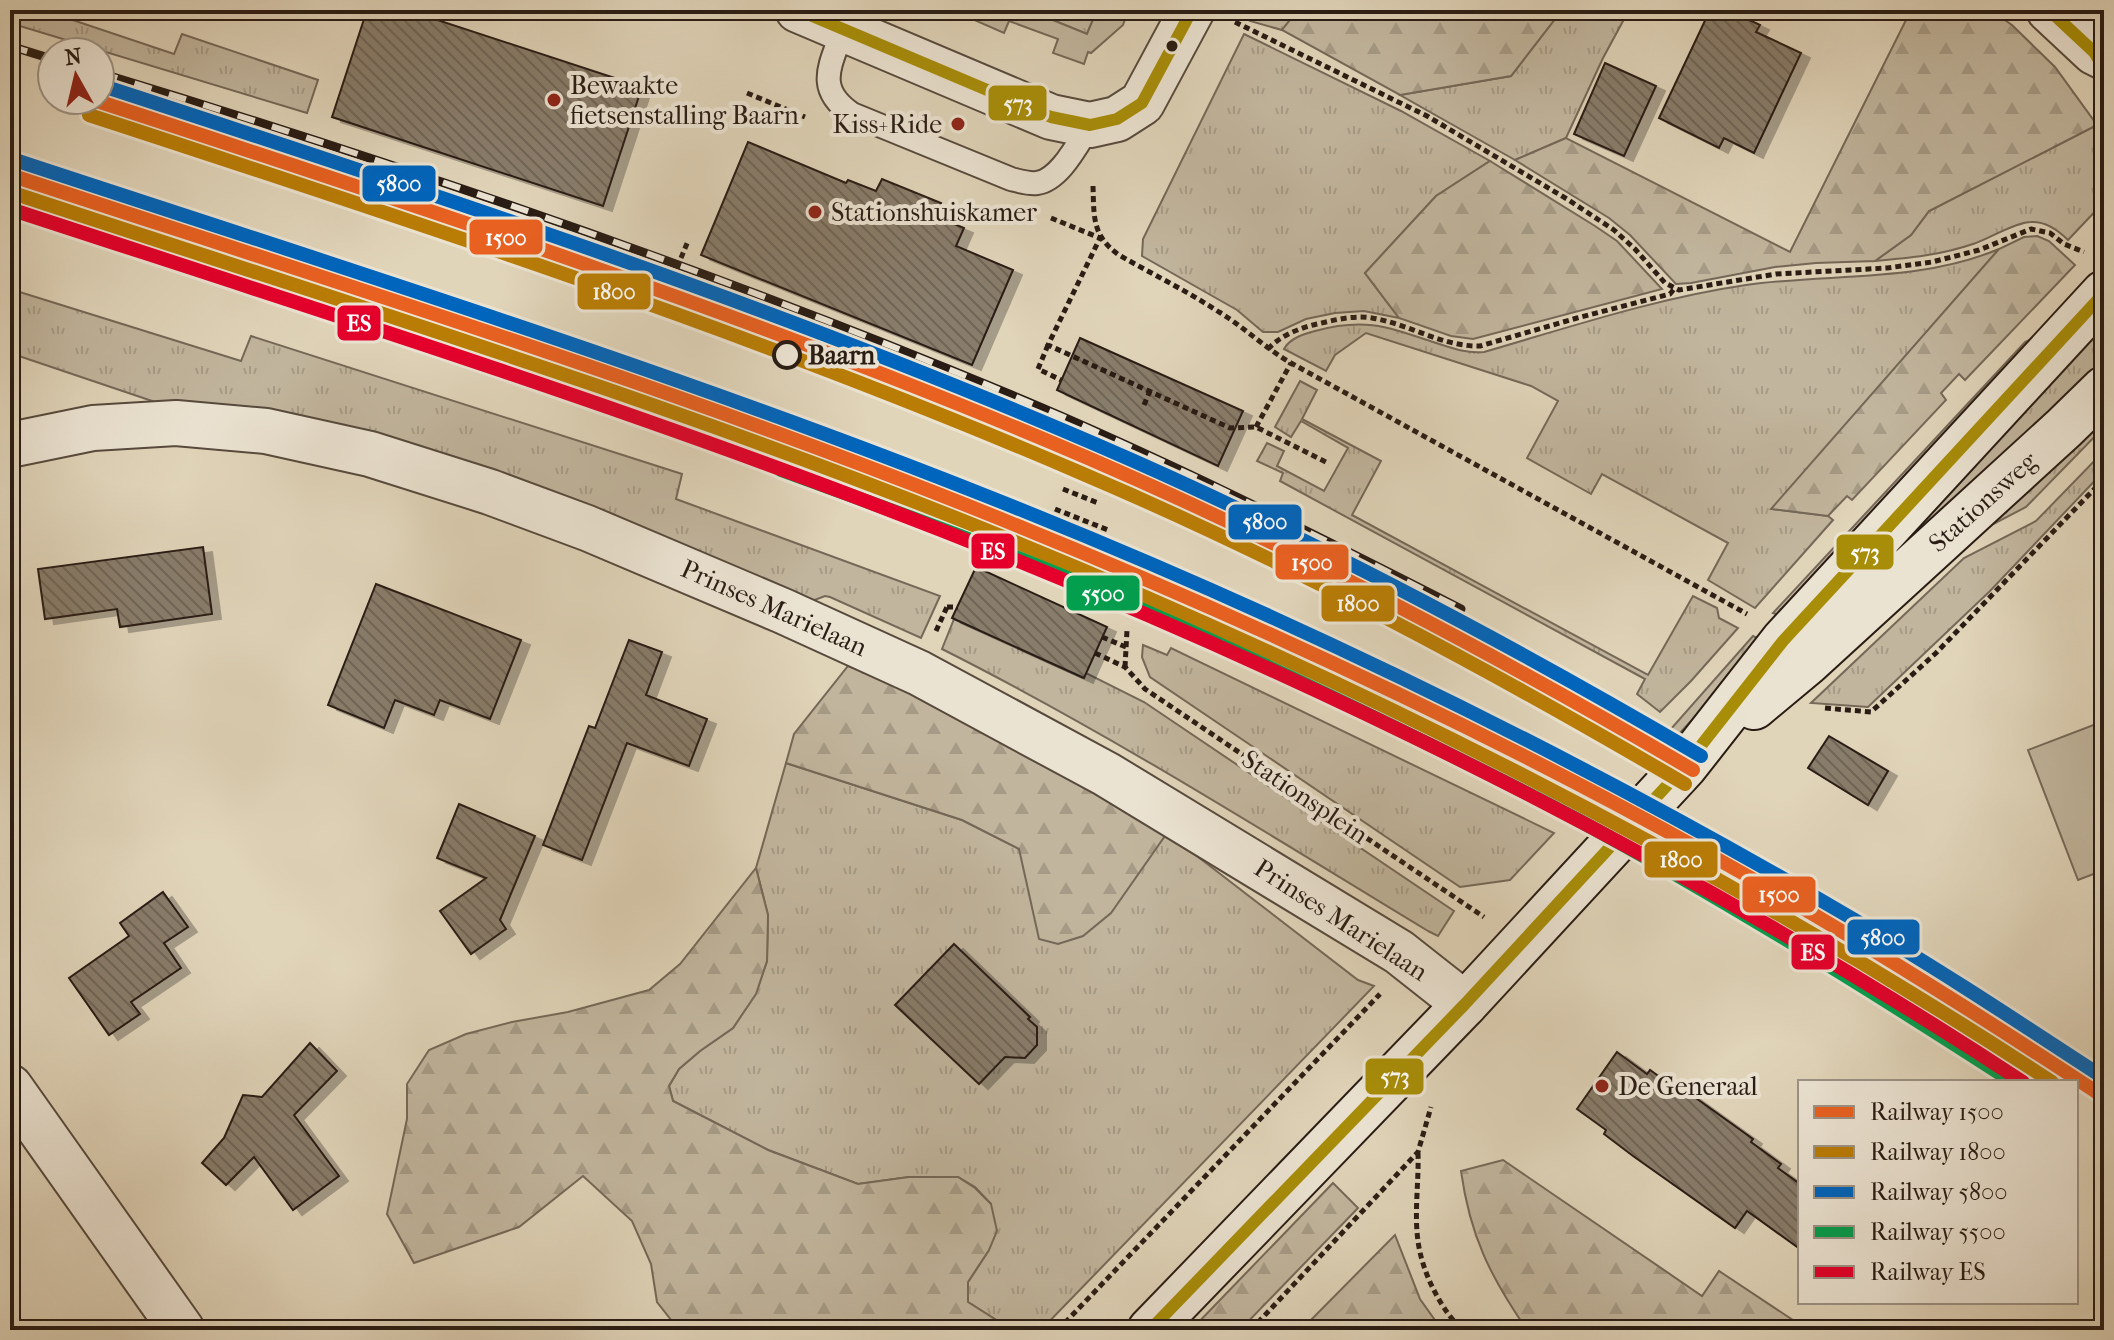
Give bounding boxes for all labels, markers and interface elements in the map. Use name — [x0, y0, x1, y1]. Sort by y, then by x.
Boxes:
north arrow — [36, 36, 116, 116]
unlabelled marker — [1164, 38, 1180, 54]
text: N — [63, 43, 84, 71]
place label: Bewaakte fietsenstalling Baarn — [570, 70, 799, 131]
line badge: 573 — [987, 84, 1048, 122]
marker: Bewaakte fietsenstalling Baarn — [545, 91, 563, 109]
text: 573 — [1003, 91, 1033, 117]
place label: Kiss+Ride — [832, 109, 942, 140]
marker: Kiss+Ride — [949, 115, 967, 133]
line badge: 5800 — [361, 164, 437, 203]
text: 5800 — [377, 171, 421, 197]
place label: Stationshuiskamer — [831, 197, 1037, 228]
marker: Stationshuiskamer — [806, 203, 824, 221]
line badge: 1500 — [468, 218, 544, 256]
text: 1500 — [485, 225, 527, 251]
line badge: 1800 — [576, 272, 652, 311]
text: 1800 — [592, 279, 636, 305]
line badge: ES — [336, 304, 382, 342]
text: ES — [347, 311, 371, 337]
place label: Baarn — [808, 340, 876, 371]
marker: Baarn — [773, 341, 801, 369]
street label: Stationsweg — [1923, 445, 2044, 559]
line badge: 5800 — [1227, 503, 1303, 541]
text: 5800 — [1243, 509, 1287, 535]
line badge: ES — [970, 532, 1016, 570]
line badge: 573 — [1835, 533, 1895, 571]
text: ES — [981, 539, 1005, 565]
text: 573 — [1850, 540, 1880, 566]
line badge: 1500 — [1274, 543, 1350, 581]
text: 1500 — [1291, 550, 1333, 576]
street label: Prinses Marielaan — [676, 553, 872, 663]
line badge: 5500 — [1065, 574, 1141, 612]
text: 5500 — [1081, 581, 1125, 607]
line badge: 1800 — [1320, 584, 1396, 623]
text: 1800 — [1336, 591, 1380, 617]
street label: Stationsplein — [1236, 743, 1374, 851]
line badge: 1800 — [1643, 840, 1719, 879]
text: 1800 — [1659, 847, 1703, 873]
street label: Prinses Marielaan — [1248, 852, 1434, 988]
line badge: 1500 — [1741, 875, 1817, 914]
text: 1500 — [1758, 882, 1800, 908]
line badge: 5800 — [1846, 918, 1921, 956]
text: 5800 — [1861, 925, 1905, 951]
line badge: ES — [1790, 933, 1836, 971]
text: ES — [1801, 940, 1825, 966]
line badge: 573 — [1364, 1057, 1425, 1096]
text: 573 — [1380, 1064, 1410, 1090]
place label: De Generaal — [1618, 1071, 1758, 1102]
marker: De Generaal — [1593, 1077, 1611, 1095]
legend — [1798, 1080, 2078, 1304]
text: Railway 1500 — [1870, 1098, 2004, 1126]
text: Railway 1800 — [1870, 1138, 2006, 1166]
text: Railway 5800 — [1870, 1178, 2008, 1206]
text: Railway 5500 — [1870, 1218, 2006, 1246]
text: Railway ES — [1870, 1258, 1986, 1286]

